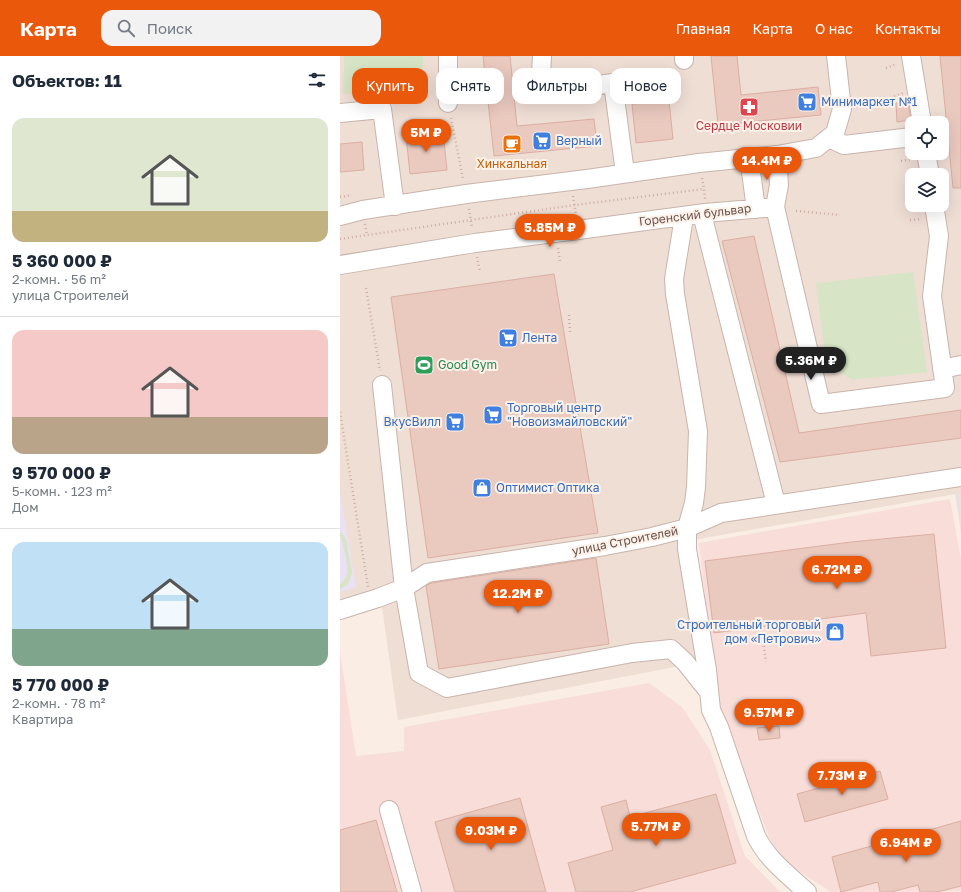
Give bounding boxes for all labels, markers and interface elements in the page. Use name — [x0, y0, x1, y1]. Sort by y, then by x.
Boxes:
search box — [101, 10, 381, 46]
text: Карта — [20, 17, 77, 40]
icon: search — [115, 17, 137, 39]
text: Поиск — [147, 19, 193, 37]
text: Главная — [676, 20, 730, 37]
text: Карта — [752, 20, 793, 37]
text: О нас — [815, 20, 853, 37]
text: Контакты — [875, 20, 941, 37]
chip: Купить — [352, 68, 428, 104]
chip: Снять — [436, 68, 504, 104]
chip: Фильтры — [512, 68, 602, 104]
chip: Новое — [610, 68, 681, 104]
icon: filters — [306, 69, 328, 91]
text: Объектов: 11 — [12, 70, 122, 91]
supermarket icon: Минимаркет №1 — [796, 91, 818, 113]
place label: Минимаркет №1 — [821, 94, 918, 109]
pharmacy icon: Сердце Московии — [738, 96, 760, 118]
map controls — [905, 116, 949, 212]
button: locate — [905, 116, 949, 160]
place label: Сердце Московии — [696, 118, 802, 133]
pin: 5M ₽ — [402, 119, 450, 153]
text: 5M ₽ — [410, 124, 442, 140]
supermarket icon: Верный — [531, 130, 553, 152]
cafe icon: Хинкальная — [501, 133, 523, 155]
place label: Верный — [556, 133, 602, 148]
icon: home — [134, 144, 206, 216]
pin: 14.4M ₽ — [730, 147, 804, 181]
text: 14.4M ₽ — [742, 152, 792, 168]
place label: Хинкальная — [477, 156, 547, 171]
button: layers — [905, 168, 949, 212]
street label: Горенский бульвар — [638, 200, 752, 229]
pin: 5.85M ₽ — [513, 214, 587, 248]
text: 5.85M ₽ — [524, 219, 576, 235]
text: 5 360 000 ₽ — [12, 250, 112, 271]
text: 2-комн. · 56 m² — [12, 271, 106, 287]
text: улица Строителей — [12, 287, 129, 303]
supermarket icon: Лента — [497, 327, 519, 349]
place label: Лента — [522, 330, 557, 345]
pin: 5.36M ₽ — [774, 347, 848, 381]
text: 5.36M ₽ — [785, 352, 837, 368]
sports icon: Good Gym — [413, 354, 435, 376]
icon: home — [134, 356, 206, 428]
place label: Good Gym — [438, 357, 497, 372]
place label: Торговый центр "Новоизмайловский" — [507, 400, 632, 429]
supermarket icon: Торговый центр "Новоизмайловский" — [482, 404, 504, 426]
supermarket icon: ВкусВилл — [444, 411, 466, 433]
place label: ВкусВилл — [384, 414, 441, 429]
text: 9 570 000 ₽ — [12, 462, 111, 483]
shop icon: Оптимист Оптика — [471, 477, 493, 499]
place label: Оптимист Оптика — [496, 480, 600, 495]
text: 5-комн. · 123 m² — [12, 483, 112, 499]
text: Дом — [12, 499, 39, 515]
street label: улица Строителей — [570, 523, 679, 558]
pin: 6.72M ₽ — [800, 556, 874, 590]
text: 6.72M ₽ — [811, 561, 863, 577]
icon: home — [134, 568, 206, 640]
pin: 12.2M ₽ — [481, 580, 555, 614]
text: 12.2M ₽ — [493, 585, 543, 601]
place label: Строительный торговый дом «Петрович» — [677, 617, 821, 646]
shop icon: Строительный торговый дом «Петрович» — [824, 621, 846, 643]
text: 5 770 000 ₽ — [12, 674, 109, 695]
text: 2-комн. · 78 m² — [12, 695, 105, 711]
pin: 9.57M ₽ — [732, 699, 806, 733]
text: 9.57M ₽ — [743, 704, 795, 720]
text: Квартира — [12, 711, 73, 727]
pin: 7.73M ₽ — [805, 762, 879, 796]
text: 7.73M ₽ — [817, 767, 867, 783]
pin: 5.77M ₽ — [619, 813, 693, 847]
pin: 9.03M ₽ — [454, 817, 528, 851]
text: 5.77M ₽ — [631, 818, 681, 834]
text: 9.03M ₽ — [465, 822, 517, 838]
pin: 6.94M ₽ — [869, 829, 943, 863]
text: 6.94M ₽ — [880, 834, 932, 850]

